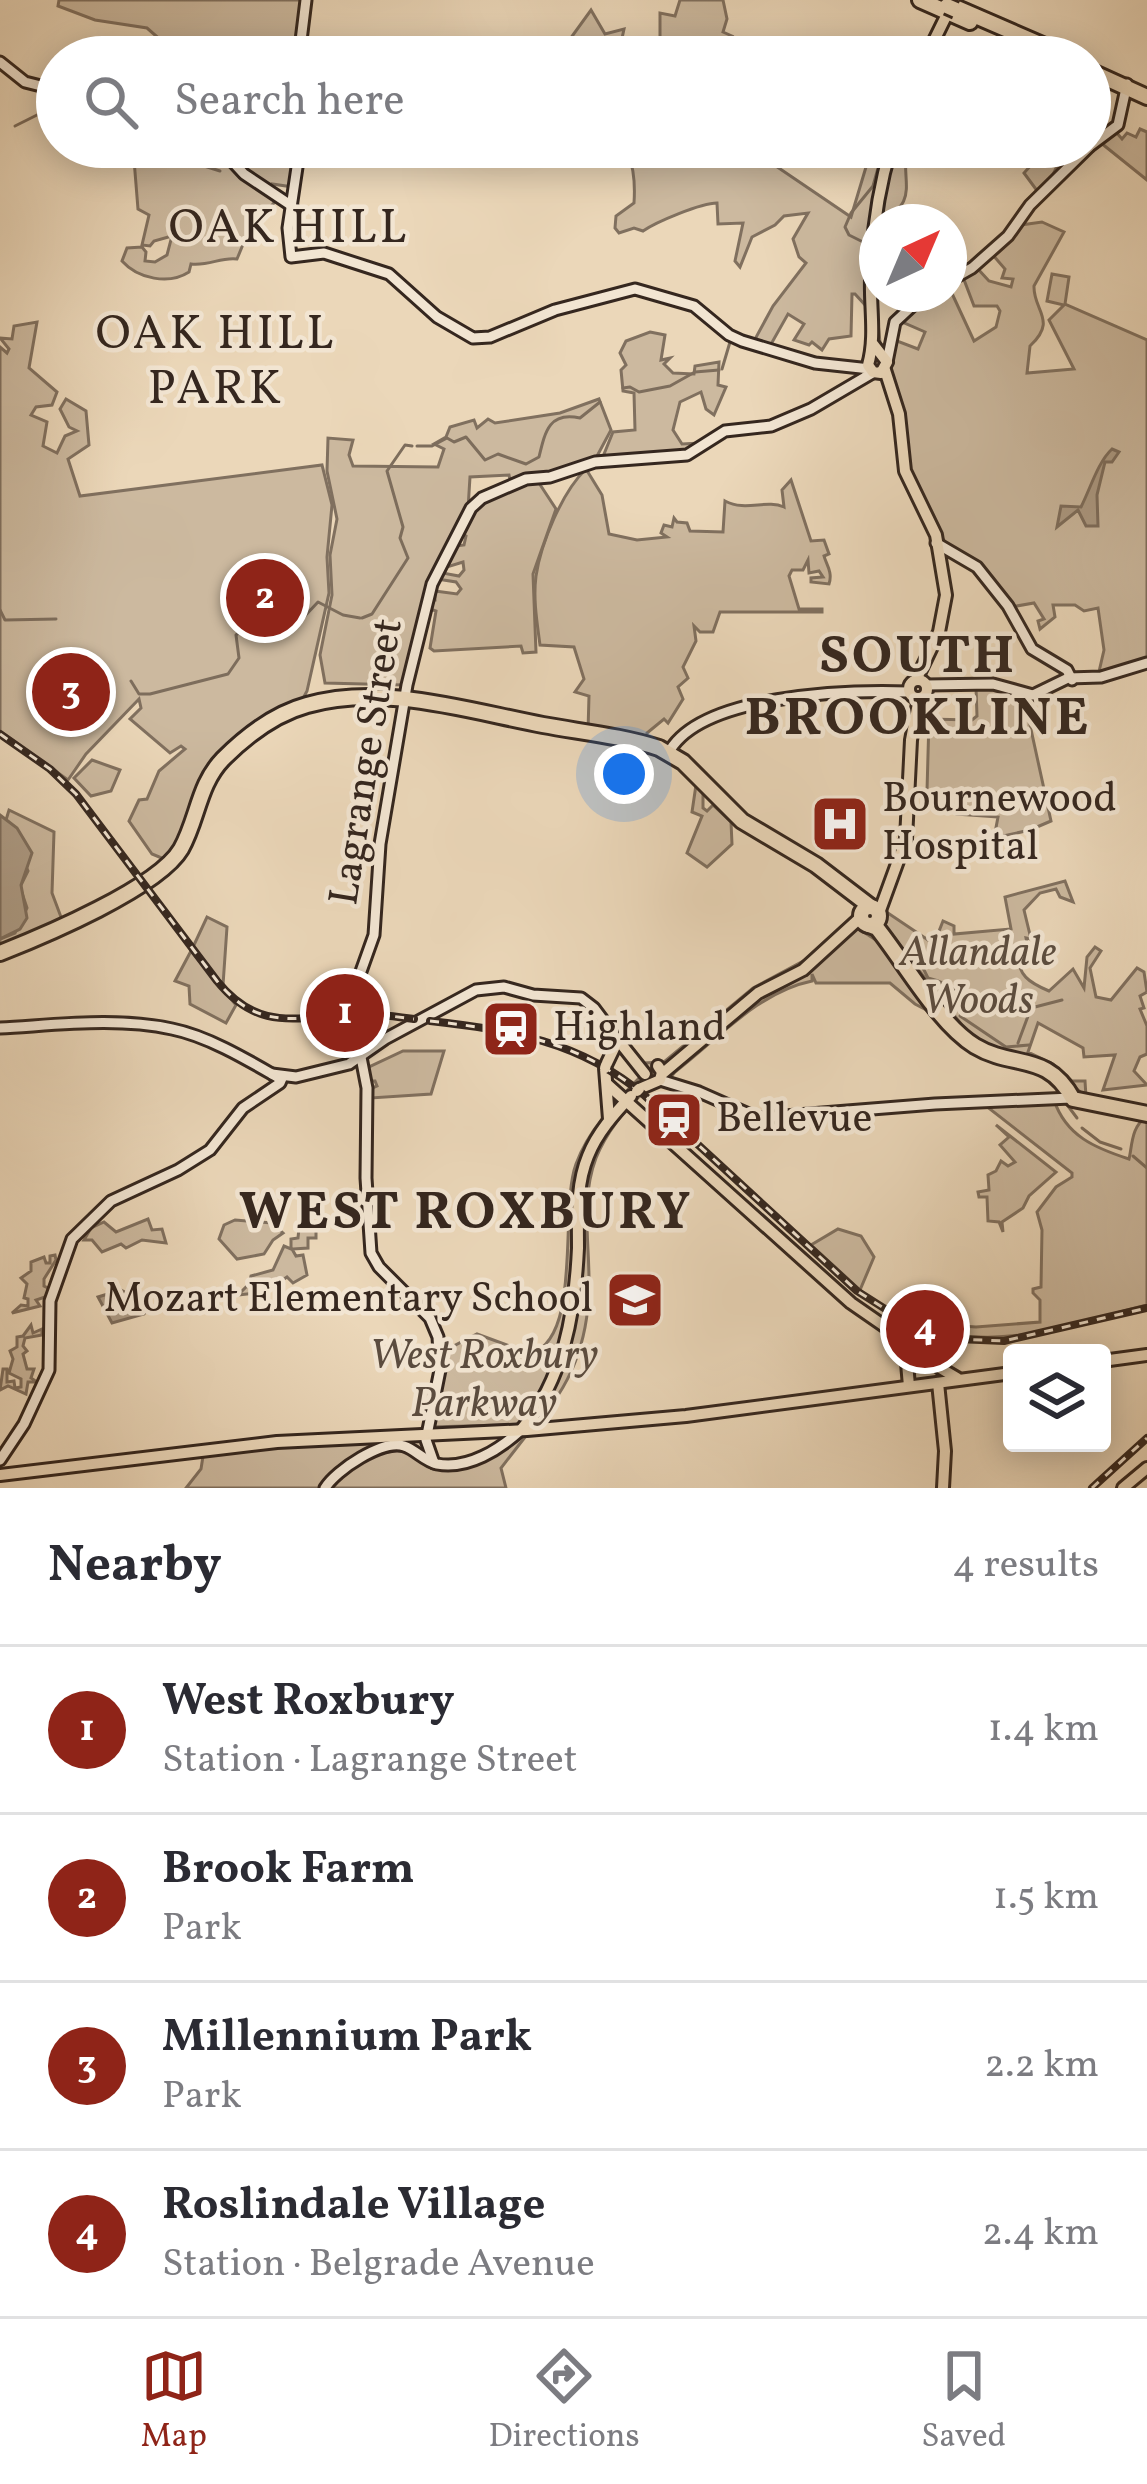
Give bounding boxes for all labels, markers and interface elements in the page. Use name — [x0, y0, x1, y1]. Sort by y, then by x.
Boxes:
search box — [36, 36, 1111, 168]
icon: search — [78, 69, 144, 135]
text: Search here — [174, 71, 405, 134]
district label: OAK HILL — [169, 196, 409, 263]
north arrow — [859, 204, 967, 312]
district label: OAK HILL PARK — [96, 302, 336, 424]
pin: 2 — [226, 553, 304, 643]
street label: Lagrange Street — [316, 614, 420, 910]
district label: SOUTH BROOKLINE — [745, 621, 1091, 758]
pin: 3 — [32, 647, 110, 737]
your location — [594, 744, 654, 804]
place label: Bournewood Hospital — [882, 771, 1117, 878]
hospital icon: Bournewood Hospital — [809, 793, 871, 855]
park label: Allandale Woods — [898, 925, 1056, 1032]
pin: 1 — [306, 968, 384, 1058]
station icon: Highland — [480, 998, 542, 1060]
place label: Highland — [553, 1000, 726, 1059]
station icon: Bellevue — [643, 1089, 705, 1151]
place label: Bellevue — [716, 1091, 872, 1150]
district label: WEST ROXBURY — [239, 1177, 693, 1252]
school or university icon: Mozart Elementary School — [604, 1269, 666, 1331]
place label: Mozart Elementary School — [104, 1271, 593, 1330]
pin: 4 — [886, 1284, 964, 1374]
park label: West Roxbury Parkway — [370, 1328, 598, 1435]
map controls — [1003, 1344, 1111, 1452]
button: layers — [1003, 1344, 1111, 1452]
text: Nearby — [48, 1531, 222, 1602]
text: 4 results — [952, 1539, 1099, 1593]
text: West Roxbury — [162, 1671, 455, 1734]
text: 1 — [79, 1703, 95, 1757]
text: 1.4 km — [988, 1703, 1099, 1757]
text: Station · Lagrange Street — [162, 1734, 577, 1788]
text: Brook Farm — [162, 1839, 415, 1902]
text: 2 — [77, 1871, 97, 1925]
text: 1.5 km — [993, 1871, 1099, 1925]
text: Park — [162, 1902, 242, 1956]
text: Millennium Park — [162, 2007, 532, 2070]
text: 3 — [77, 2039, 97, 2093]
text: 2.2 km — [984, 2039, 1099, 2093]
text: Park — [162, 2070, 242, 2124]
text: Roslindale Village — [162, 2175, 545, 2238]
text: 4 — [75, 2207, 99, 2261]
text: 2.4 km — [982, 2207, 1099, 2261]
text: Station · Belgrade Avenue — [162, 2238, 595, 2292]
tab: Map — [141, 2343, 207, 2461]
tab: Directions — [488, 2343, 640, 2461]
tab: Saved — [921, 2343, 1006, 2461]

